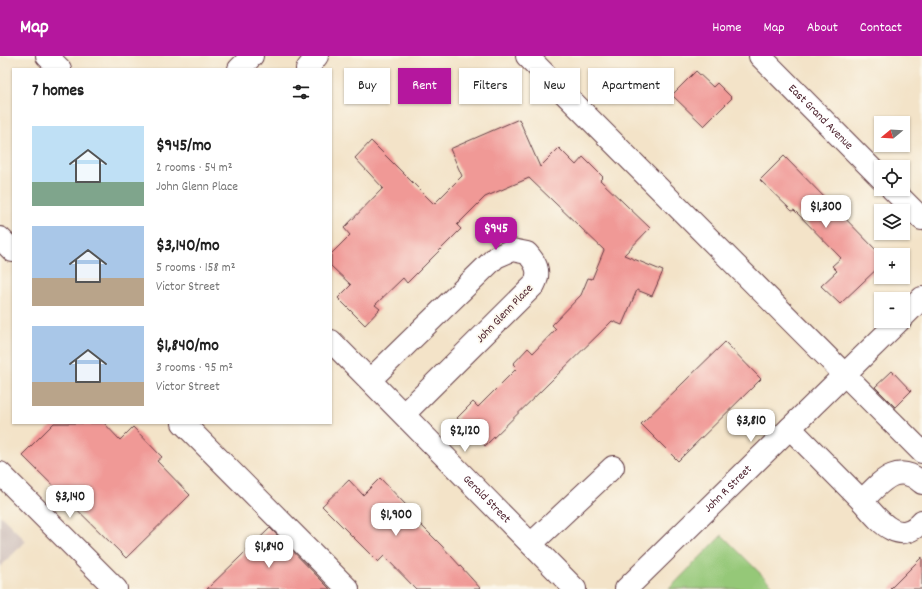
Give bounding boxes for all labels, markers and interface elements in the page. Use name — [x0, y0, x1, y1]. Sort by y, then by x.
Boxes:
text: Map — [20, 15, 49, 42]
text: Home — [712, 18, 741, 38]
text: Map — [763, 18, 785, 38]
text: About — [807, 18, 838, 38]
text: Contact — [860, 18, 902, 38]
chip: Buy — [344, 68, 390, 104]
chip: Rent — [398, 68, 451, 104]
chip: Filters — [459, 68, 522, 104]
chip: New — [530, 68, 580, 104]
chip: Apartment — [588, 68, 674, 104]
text: 7 homes — [32, 80, 84, 104]
street label: East Grand Avenue — [784, 80, 857, 154]
icon: filters — [290, 81, 312, 103]
north arrow — [874, 116, 910, 152]
map controls — [874, 116, 910, 328]
text: $945/mo — [156, 135, 211, 159]
icon: home — [64, 142, 112, 190]
text: 2 rooms · 54 m² — [156, 159, 232, 178]
button: locate — [874, 160, 910, 196]
text: John Glenn Place — [156, 178, 238, 197]
pin: $1,300 — [793, 195, 859, 229]
text: $1,300 — [810, 198, 842, 217]
button: layers — [874, 204, 910, 240]
pin: $945 — [472, 217, 520, 251]
text: $945 — [484, 220, 508, 239]
text: $3,140/mo — [156, 235, 220, 259]
icon: home — [64, 242, 112, 290]
button: + — [874, 248, 910, 284]
text: 5 rooms · 158 m² — [156, 259, 235, 278]
text: Victor Street — [156, 278, 220, 297]
street label: John Glenn Place — [473, 281, 537, 347]
button: − — [874, 292, 910, 328]
text: $1,840/mo — [156, 335, 219, 359]
icon: home — [64, 342, 112, 390]
text: 3 rooms · 95 m² — [156, 359, 233, 378]
text: Victor Street — [156, 378, 220, 397]
pin: $3,810 — [718, 409, 784, 443]
text: $3,810 — [736, 412, 766, 431]
pin: $2,120 — [432, 419, 498, 453]
text: $2,120 — [450, 422, 480, 441]
street label: John R Street — [700, 461, 756, 516]
street label: Gerald Street — [459, 471, 515, 528]
pin: $3,140 — [37, 485, 103, 519]
text: $3,140 — [55, 488, 85, 507]
pin: $1,900 — [363, 503, 429, 537]
text: $1,900 — [380, 506, 412, 525]
pin: $1,840 — [236, 535, 302, 569]
text: $1,840 — [254, 538, 284, 557]

